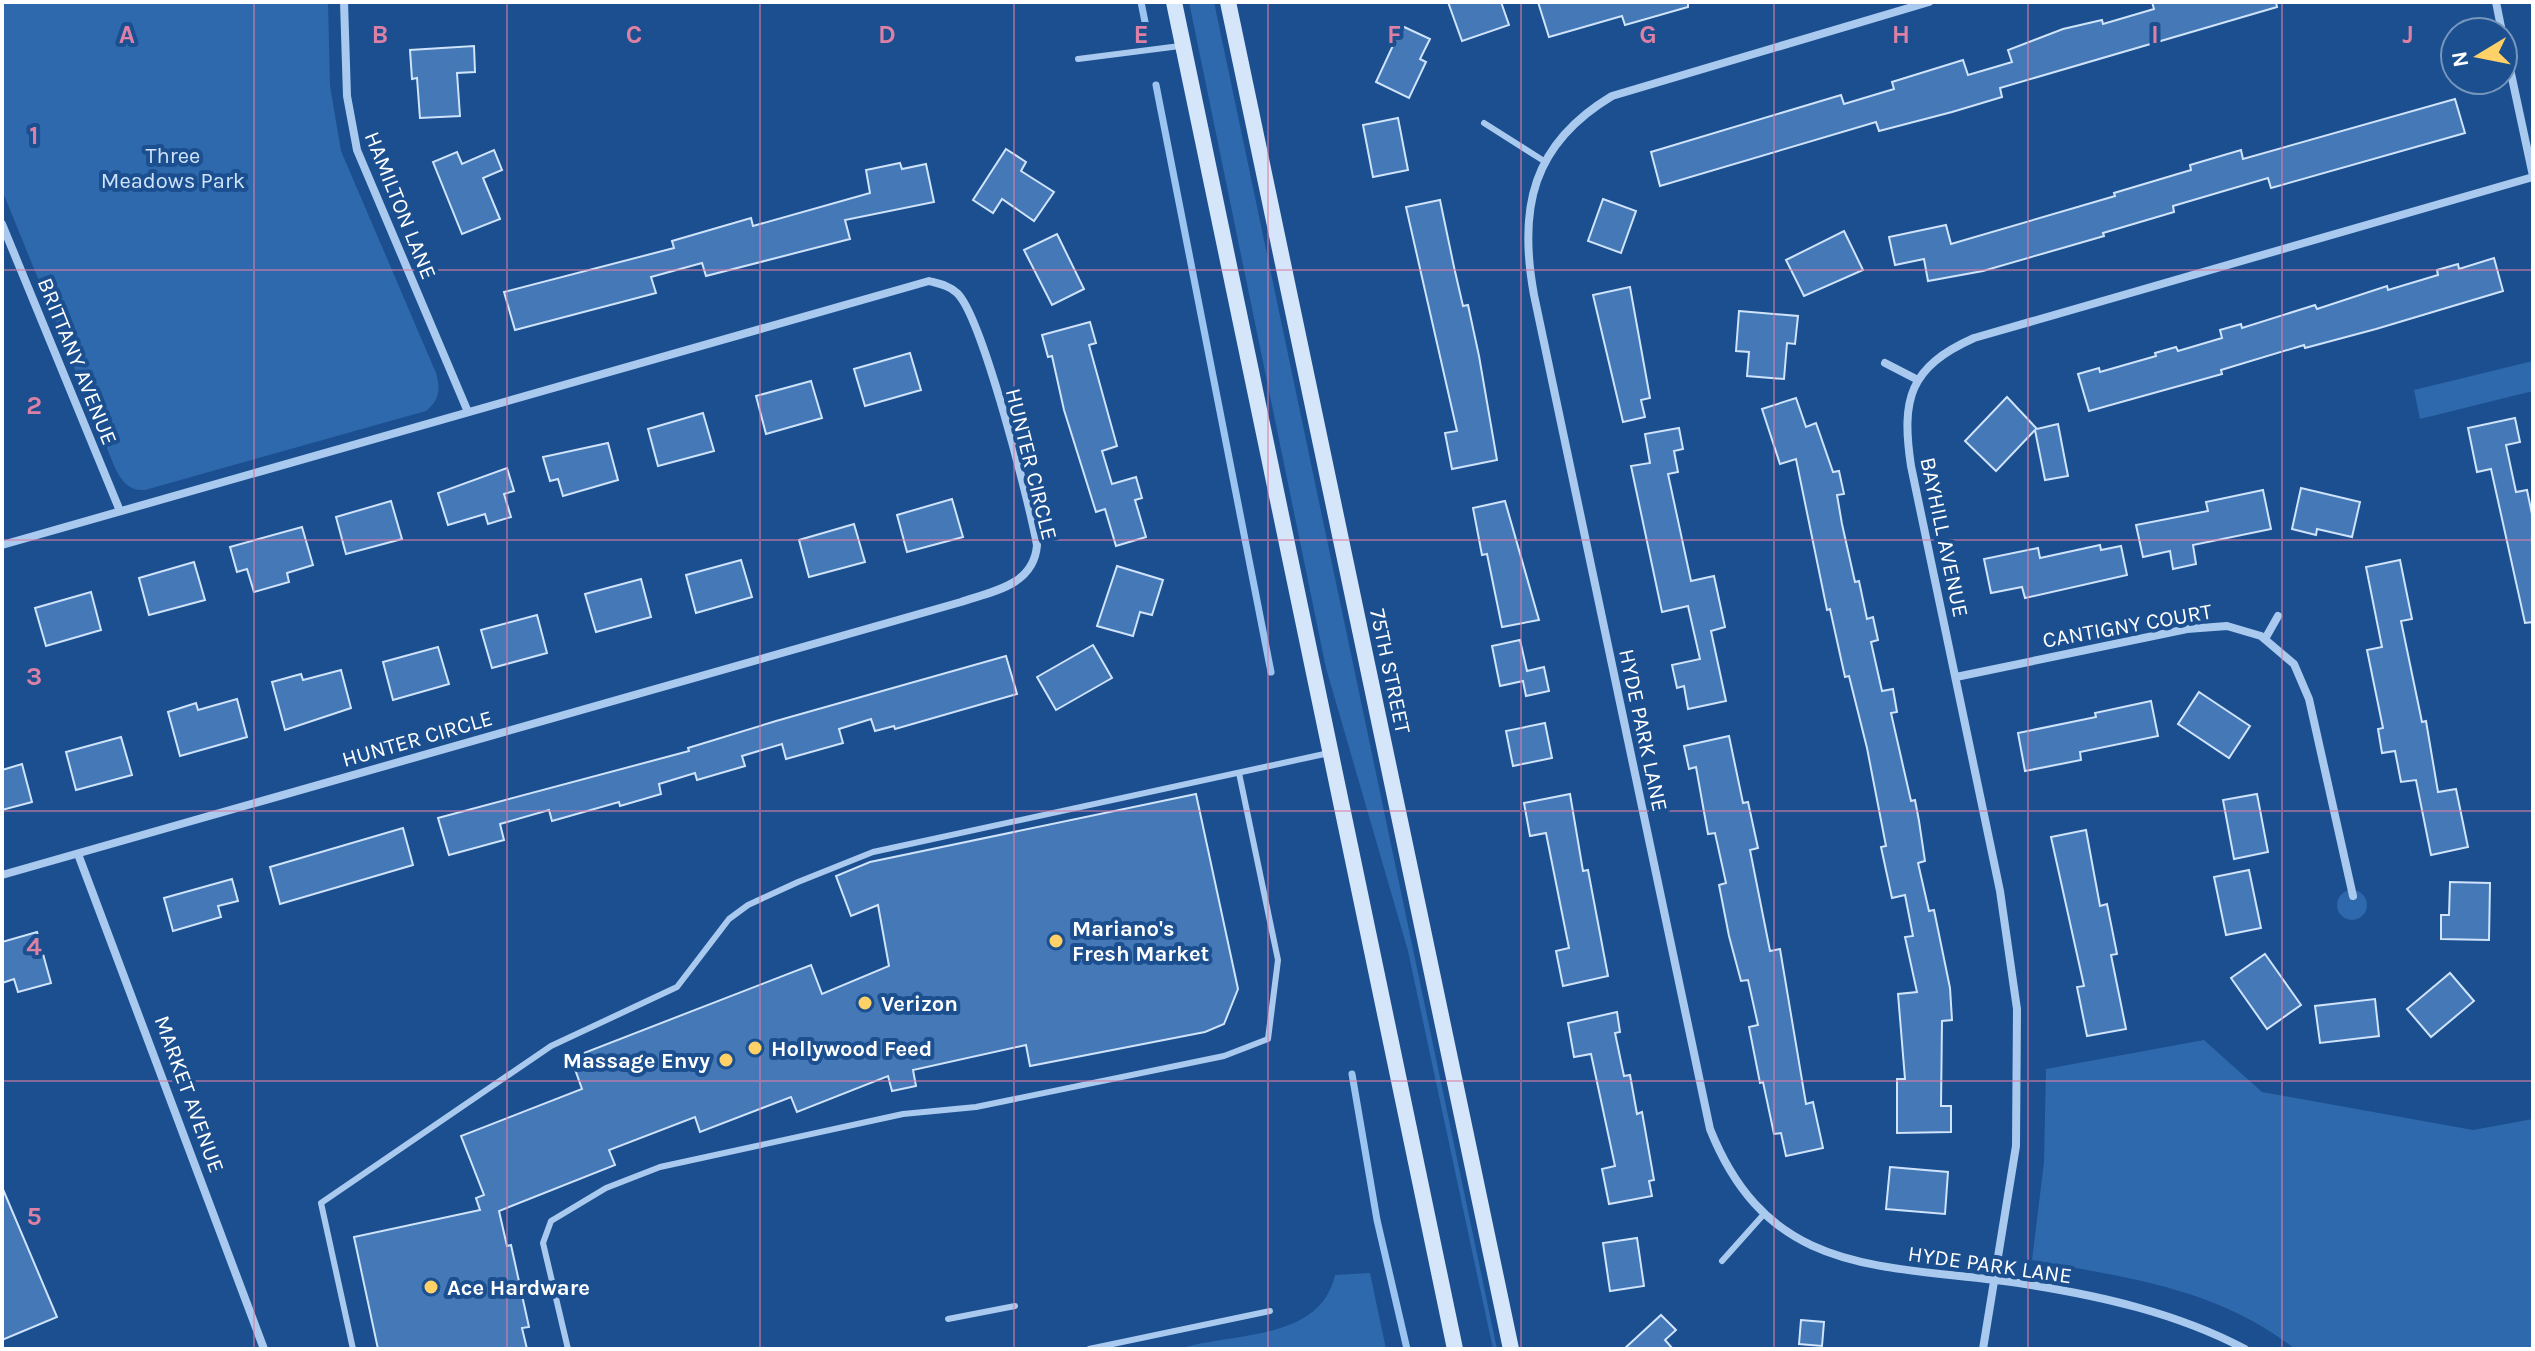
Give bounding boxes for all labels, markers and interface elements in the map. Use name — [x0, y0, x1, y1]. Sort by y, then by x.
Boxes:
north arrow — [2439, 16, 2519, 96]
text: A — [119, 19, 135, 50]
text: B — [372, 19, 388, 50]
text: C — [626, 19, 642, 50]
text: D — [878, 19, 896, 50]
text: E — [1133, 19, 1149, 50]
text: F — [1387, 19, 1401, 50]
text: G — [1639, 19, 1657, 50]
text: H — [1892, 19, 1910, 50]
text: I — [2151, 19, 2159, 50]
text: J — [2402, 19, 2414, 50]
text: N — [2446, 49, 2474, 69]
text: 1 — [29, 120, 39, 151]
street label: HAMILTON LANE — [359, 128, 442, 283]
park label: Three Meadows Park — [101, 143, 245, 194]
street label: BRITTANY AVENUE — [32, 274, 122, 449]
street label: HUNTER CIRCLE — [1000, 386, 1062, 543]
text: 2 — [26, 390, 42, 421]
street label: BAYHILL AVENUE — [1914, 455, 1974, 620]
street label: CANTIGNY COURT — [2041, 598, 2214, 654]
street label: 75TH STREET — [1364, 606, 1416, 736]
street label: HYDE PARK LANE — [1613, 647, 1673, 814]
text: 3 — [26, 661, 42, 692]
street label: HUNTER CIRCLE — [339, 705, 496, 773]
place label: Mariano's Fresh Market — [1072, 916, 1210, 967]
text: 4 — [26, 931, 42, 962]
marker: Mariano's Fresh Market — [1047, 932, 1065, 950]
place label: Verizon — [881, 991, 958, 1017]
marker: Verizon — [856, 994, 874, 1012]
street label: MARKET AVENUE — [149, 1012, 230, 1176]
place label: Hollywood Feed — [771, 1036, 932, 1062]
marker: Hollywood Feed — [746, 1039, 764, 1057]
place label: Massage Envy — [563, 1048, 710, 1074]
marker: Massage Envy — [717, 1051, 735, 1069]
text: 5 — [26, 1201, 42, 1232]
street label: HYDE PARK LANE — [1906, 1241, 2073, 1289]
place label: Ace Hardware — [447, 1275, 590, 1301]
marker: Ace Hardware — [422, 1278, 440, 1296]

